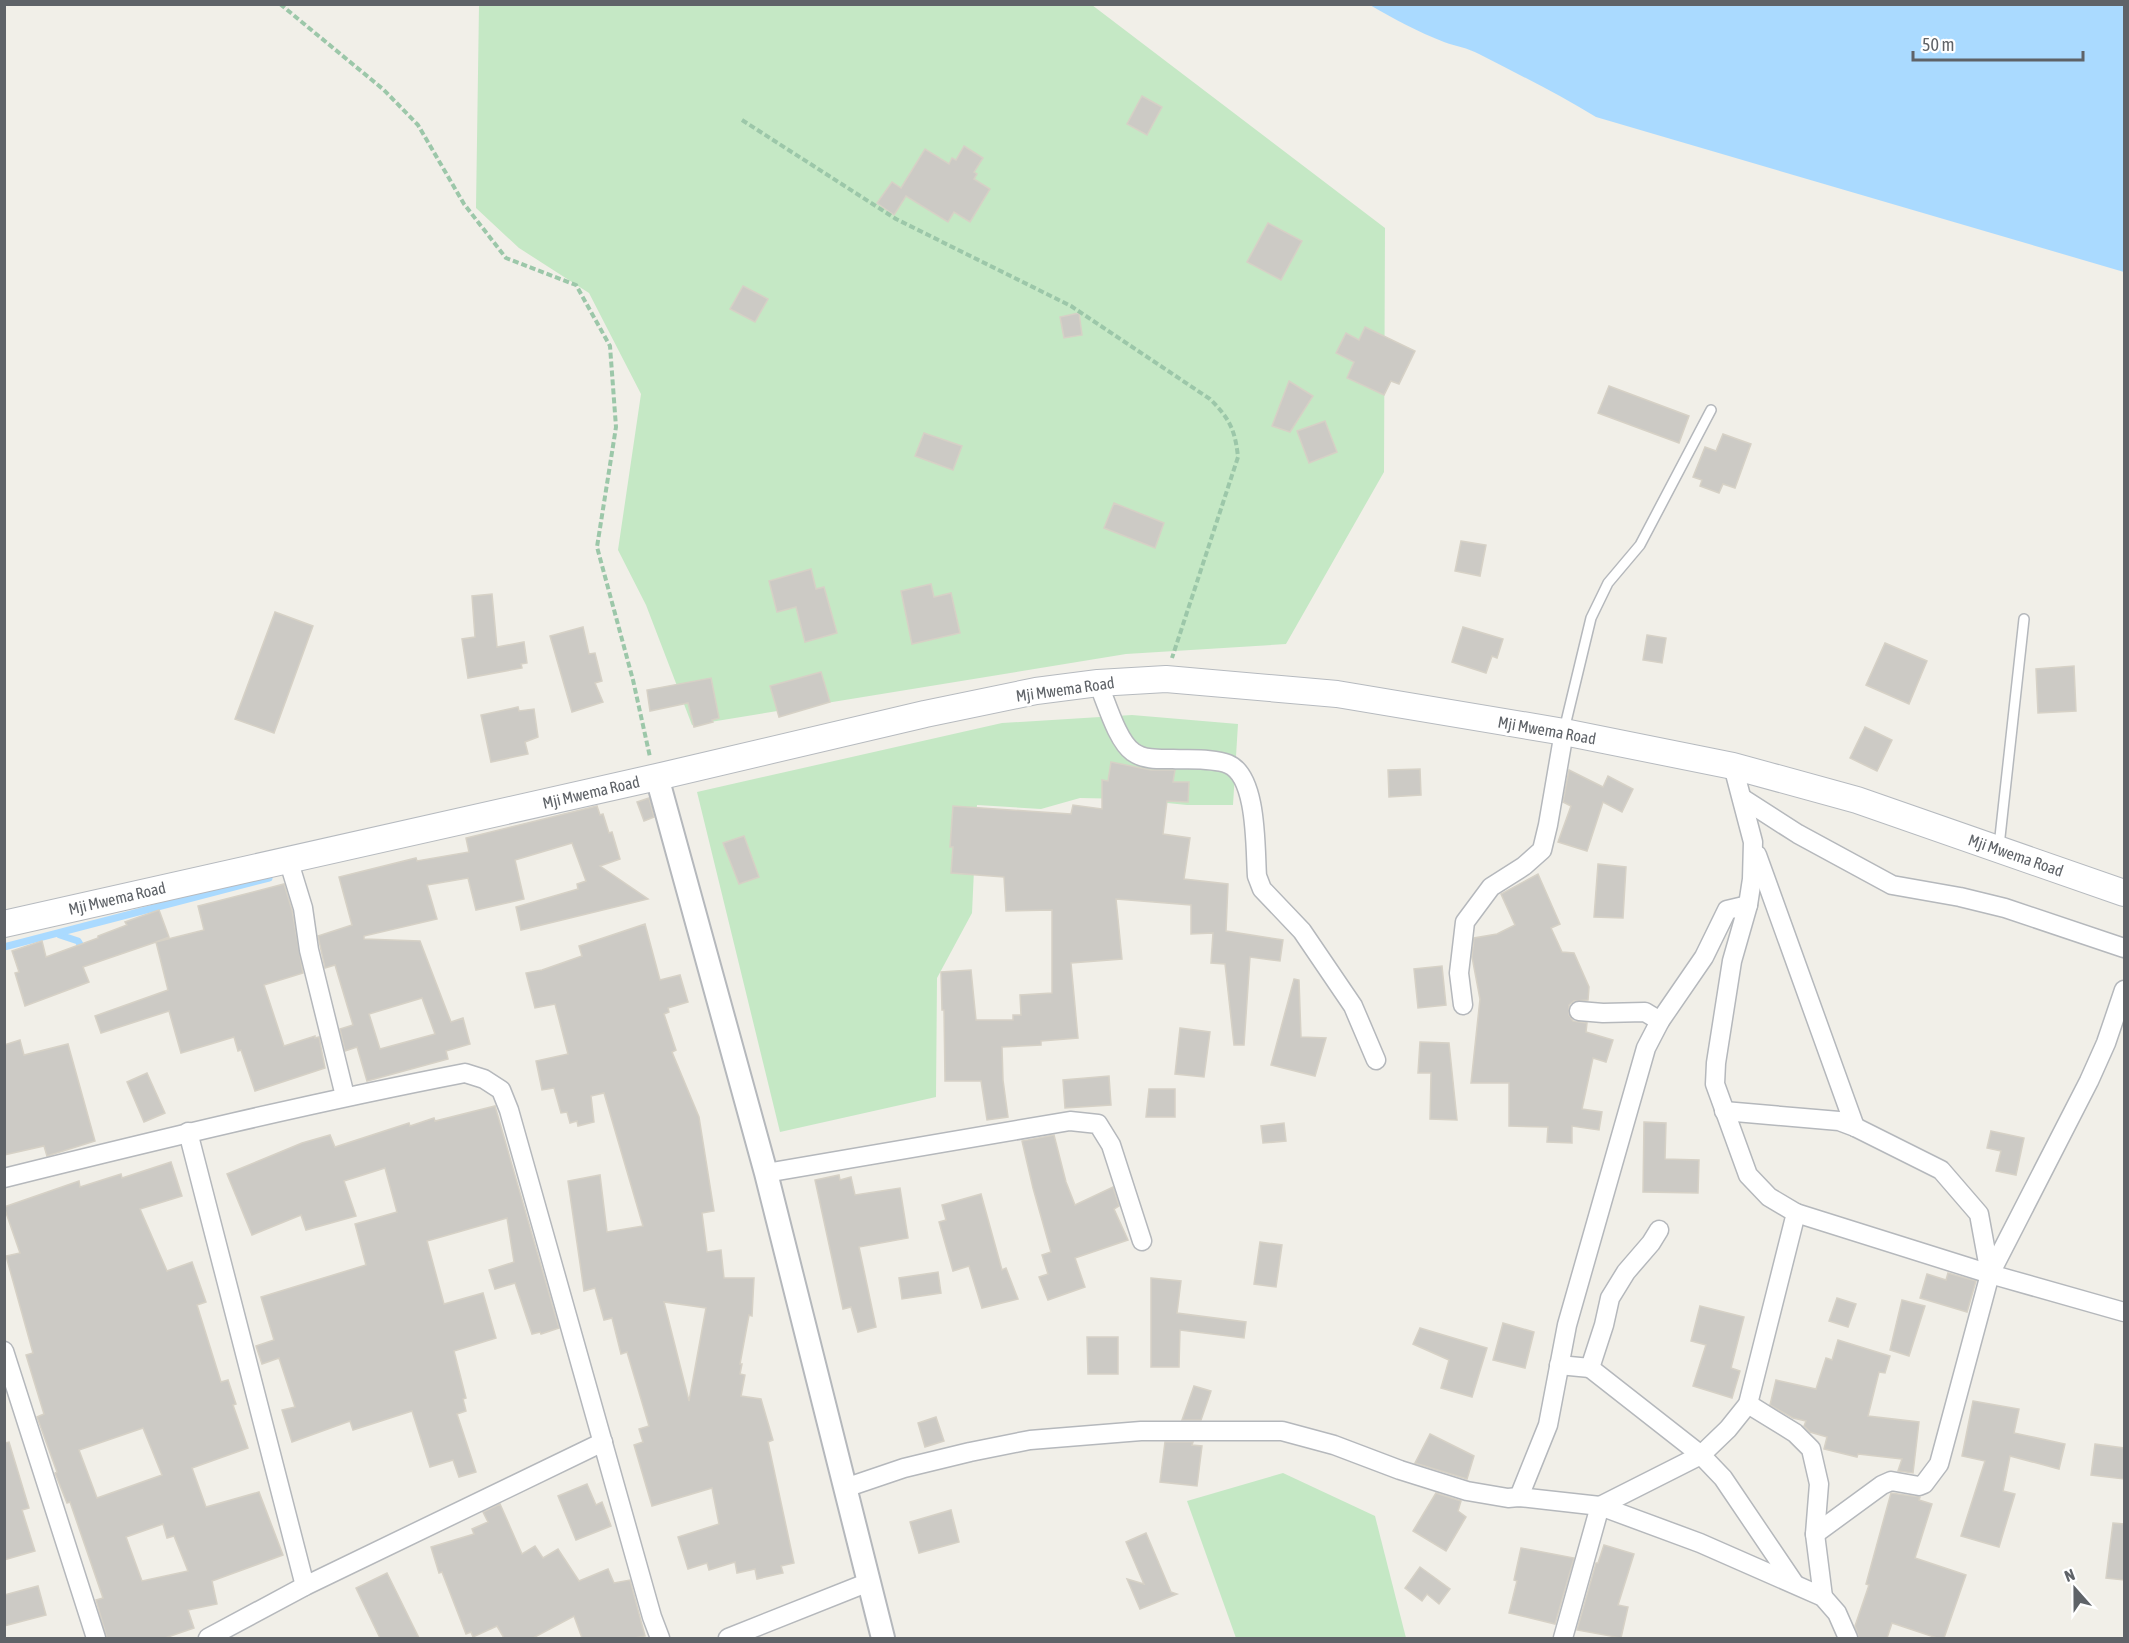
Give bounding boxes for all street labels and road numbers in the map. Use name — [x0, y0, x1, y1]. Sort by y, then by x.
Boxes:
street label: Mji Mwema Road — [1015, 673, 1116, 706]
street label: Mji Mwema Road — [1496, 713, 1597, 748]
street label: Mji Mwema Road — [541, 772, 642, 813]
street label: Mji Mwema Road — [1966, 830, 2066, 881]
street label: Mji Mwema Road — [67, 878, 168, 919]

